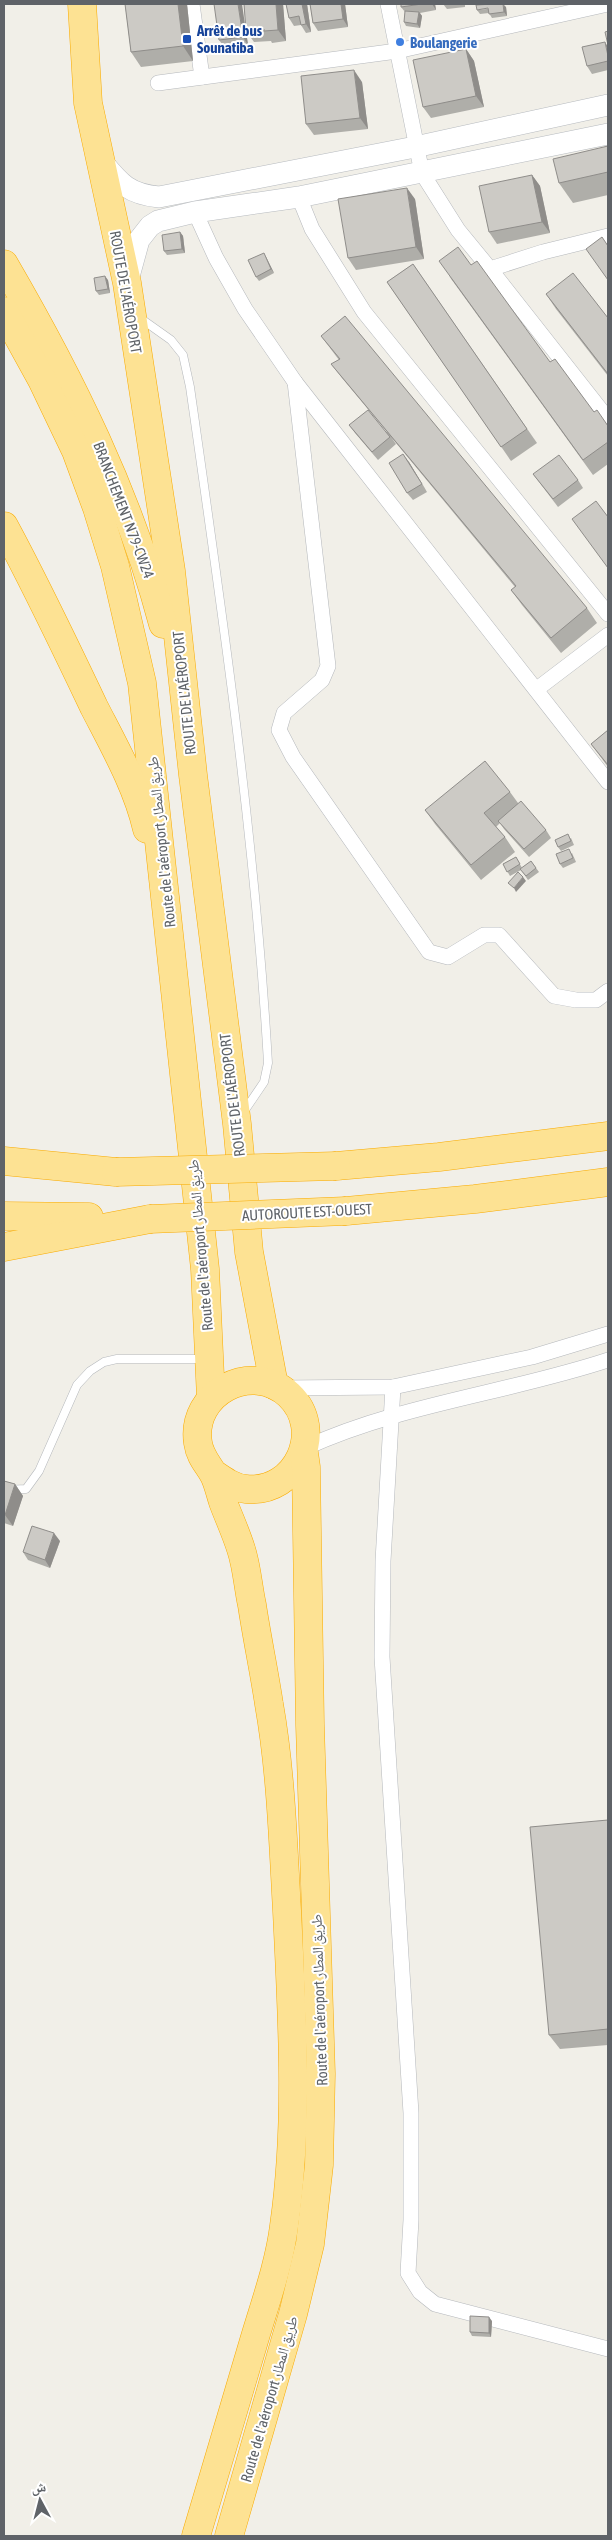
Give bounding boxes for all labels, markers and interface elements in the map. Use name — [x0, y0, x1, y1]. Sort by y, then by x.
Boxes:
place label: Arrêt de bus Sounatiba — [196, 22, 263, 56]
marker: Arrêt de bus Sounatiba — [181, 33, 193, 45]
place label: Boulangerie — [410, 34, 477, 51]
marker: Boulangerie — [394, 36, 406, 48]
street label: ROUTE DE L'AÉROPORT — [107, 229, 145, 355]
street label: BRANCHEMENT N79-CW24 — [90, 439, 158, 581]
street label: ROUTE DE L'AÉROPORT — [169, 630, 199, 756]
street label: Route de l'aéroport طريق المطار — [144, 755, 180, 928]
street label: ROUTE DE L'AÉROPORT — [216, 1032, 248, 1158]
street label: Route de l'aéroport طريق المطار — [184, 1158, 218, 1331]
street label: AUTOROUTE EST-OUEST — [241, 1200, 373, 1224]
street label: Route de l'aéroport طريق المطار — [307, 1914, 332, 2086]
street label: Route de l'aéroport طريق المطار — [237, 2314, 303, 2485]
north arrow — [15, 2475, 65, 2525]
text: ش — [30, 2478, 47, 2497]

